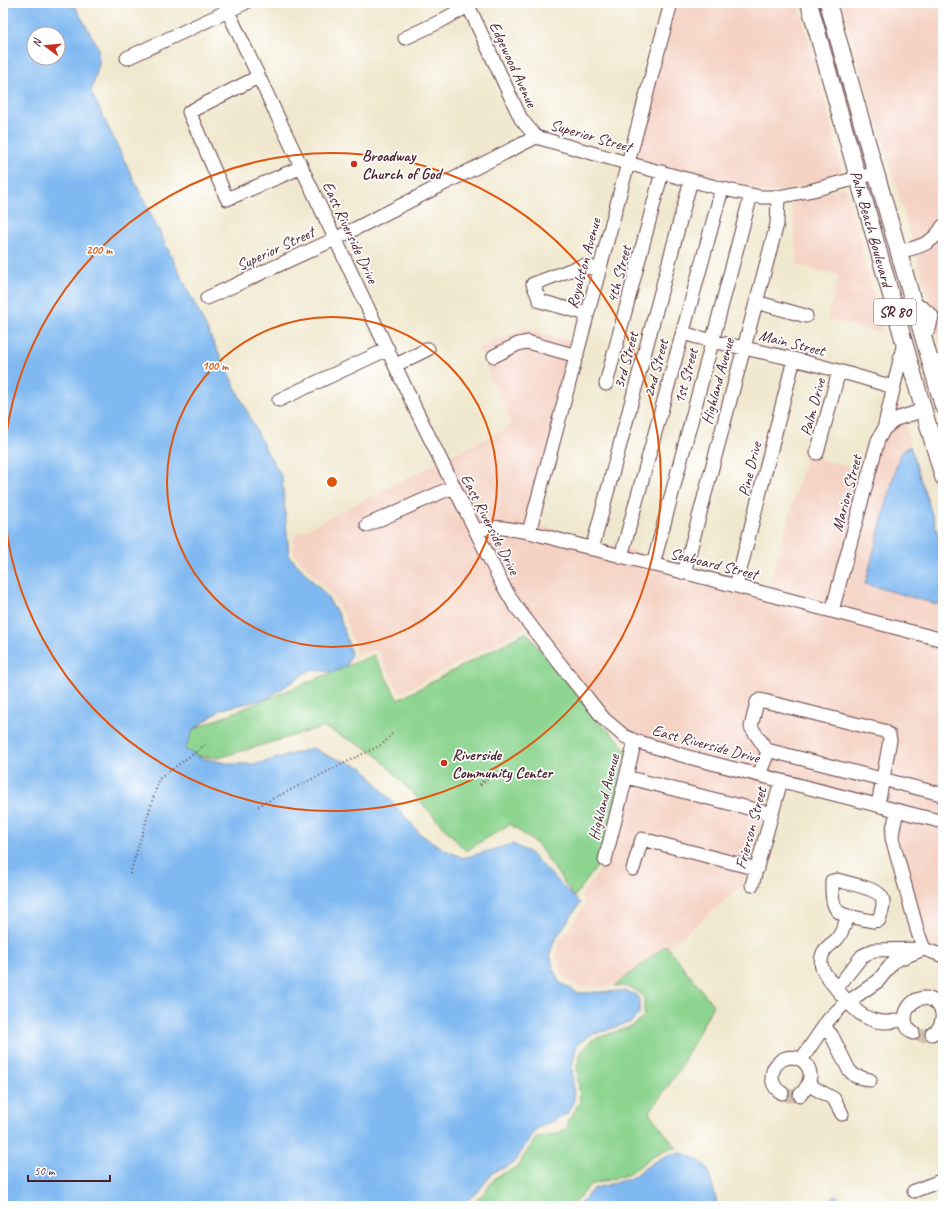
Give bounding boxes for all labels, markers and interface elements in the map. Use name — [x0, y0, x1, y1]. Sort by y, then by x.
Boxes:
street label: Edgewood Avenue — [485, 18, 542, 112]
north arrow — [26, 26, 66, 66]
text: N — [29, 36, 45, 48]
street label: Superior Street — [548, 115, 636, 158]
place label: Broadway Church of God — [362, 146, 444, 184]
marker: Broadway Church of God — [349, 159, 359, 169]
street label: Palm Beach Boulevard — [845, 168, 898, 291]
street label: East Riverside Drive — [318, 178, 383, 288]
street label: Royalston Avenue — [562, 214, 606, 311]
street label: Superior Street — [233, 221, 320, 276]
text: 200 m — [86, 242, 113, 258]
street label: 4th Street — [602, 242, 637, 305]
road number: SR 80 — [874, 299, 916, 325]
street label: Main Street — [757, 325, 828, 361]
street label: 3rd Street — [609, 328, 644, 391]
street label: Highland Avenue — [697, 334, 740, 426]
street label: 2nd Street — [639, 335, 674, 399]
street label: 1st Street — [669, 345, 703, 406]
text: 100 m — [202, 358, 229, 374]
street label: Palm Drive — [796, 375, 831, 438]
street label: Pine Drive — [734, 438, 767, 499]
street label: Marion Street — [827, 451, 867, 534]
street label: East Riverside Drive — [456, 471, 525, 580]
centre of rings — [325, 475, 339, 489]
street label: Seaboard Street — [668, 543, 762, 585]
street label: East Riverside Drive — [650, 720, 763, 768]
place label: Riverside Community Center — [452, 745, 554, 783]
street label: Highland Avenue — [584, 750, 625, 842]
marker: Riverside Community Center — [439, 758, 449, 768]
street label: Frierson Street — [730, 784, 772, 871]
scale bar — [28, 1157, 110, 1183]
text: 50 m — [34, 1163, 56, 1179]

